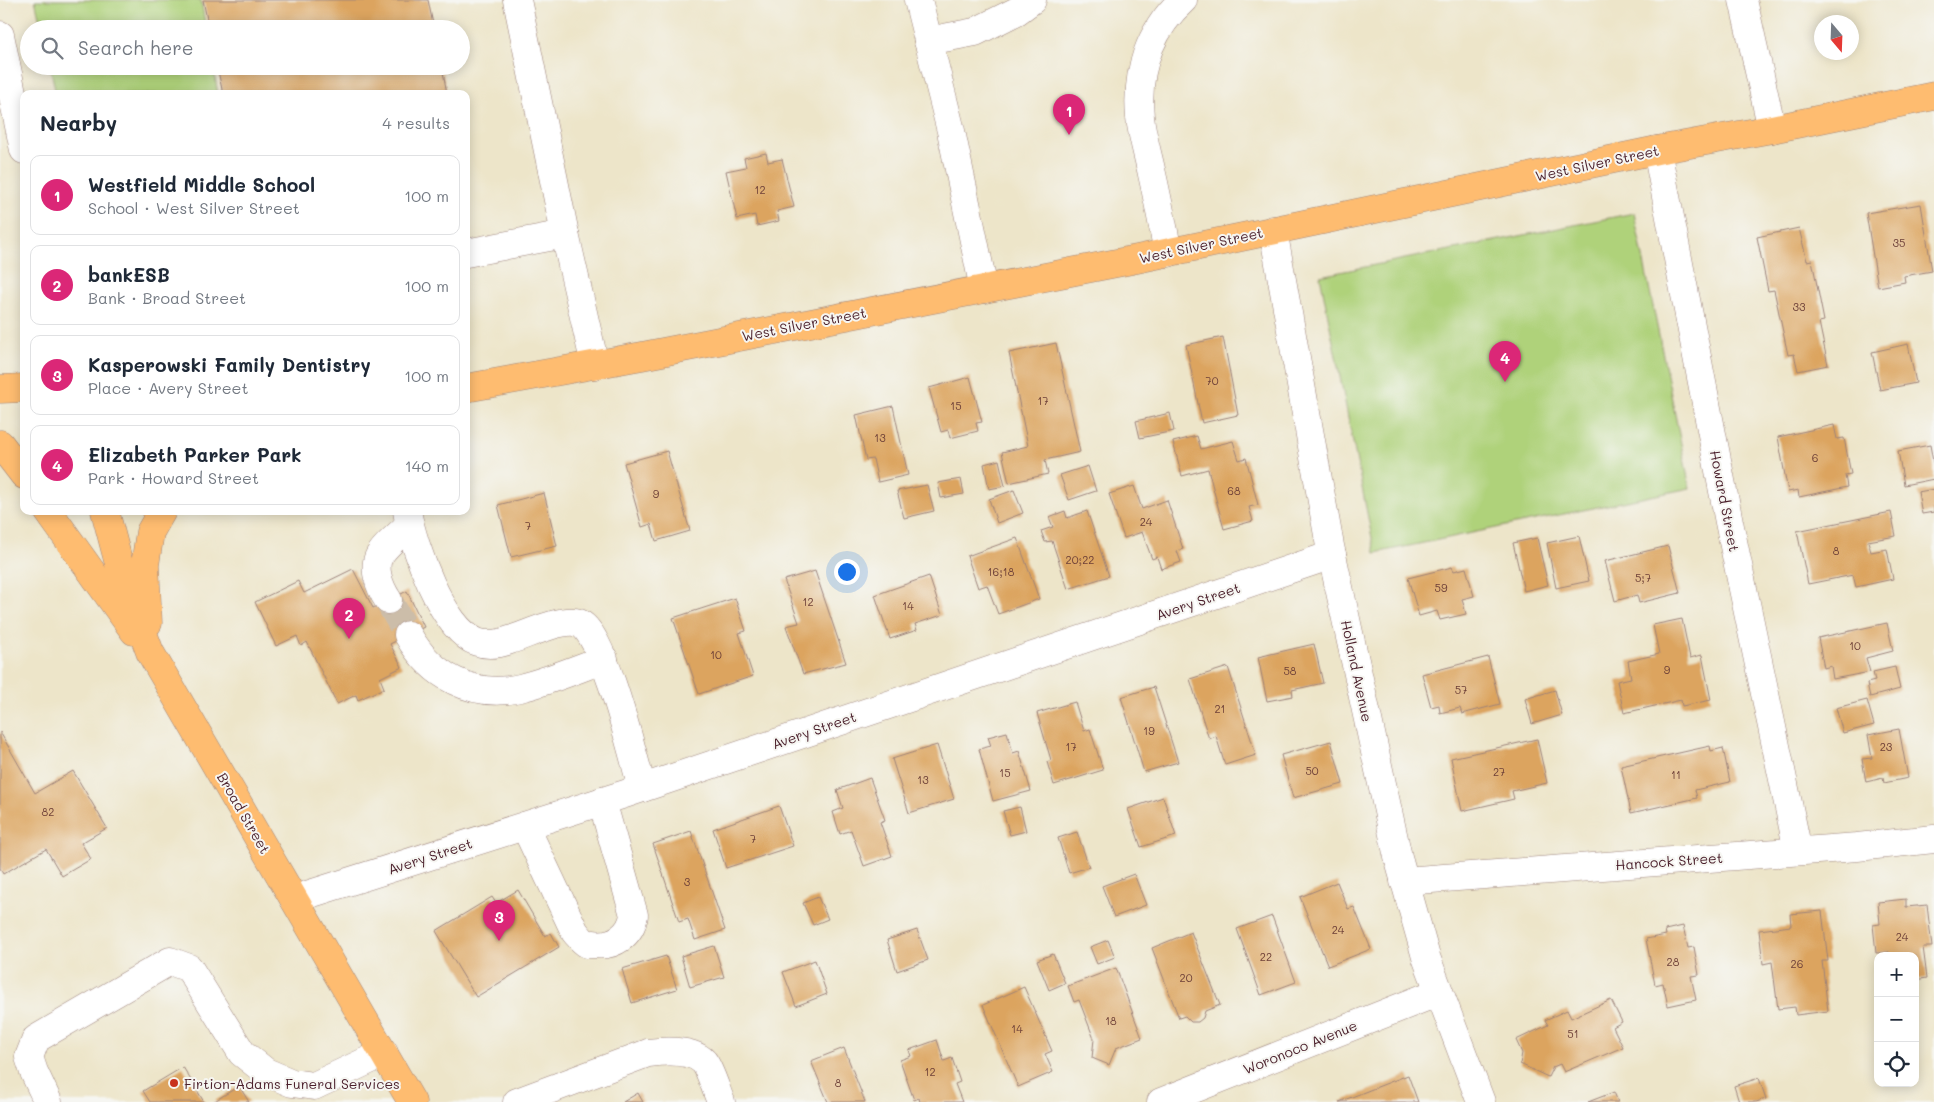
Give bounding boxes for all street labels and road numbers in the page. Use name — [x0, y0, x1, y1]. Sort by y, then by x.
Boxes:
street label: West Silver Street — [1533, 141, 1661, 185]
street label: West Silver Street — [1137, 223, 1265, 267]
street label: West Silver Street — [740, 303, 868, 345]
street label: Howard Street — [1706, 449, 1744, 553]
street label: Avery Street — [1153, 578, 1243, 624]
street label: Holland Avenue — [1337, 618, 1377, 724]
street label: Avery Street — [769, 707, 859, 753]
street label: Broad Street — [213, 769, 275, 857]
street label: Avery Street — [385, 833, 475, 879]
street label: Hancock Street — [1615, 848, 1723, 874]
street label: Woronoco Avenue — [1240, 1015, 1360, 1079]

